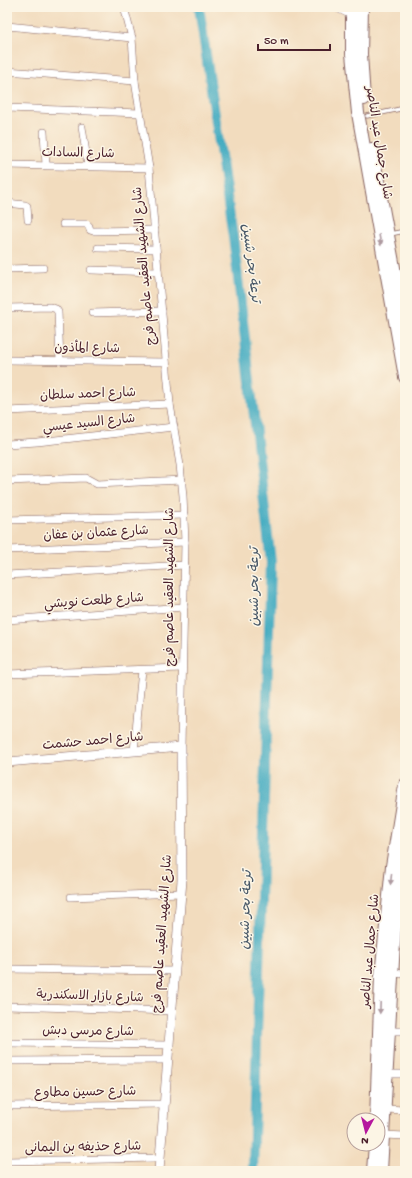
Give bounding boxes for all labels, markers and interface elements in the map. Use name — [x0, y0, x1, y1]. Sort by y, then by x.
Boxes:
scale bar — [258, 26, 330, 52]
text: 50 m — [264, 35, 289, 49]
street label: شارع جمال عبد الناصر — [361, 84, 394, 201]
street label: شارع السادات — [41, 146, 115, 162]
street label: شارع الشهيد العقيد عاصم فرج — [131, 186, 160, 346]
water label: ترعة بحر شبين — [237, 223, 264, 306]
one-way arrow — [377, 234, 383, 246]
street label: شارع المأذون — [54, 339, 120, 357]
street label: شارع احمد سلطان — [40, 386, 136, 404]
street label: شارع السيد عيسي — [42, 412, 136, 438]
street label: شارع الشهيد العقيد عاصم فرج — [163, 507, 179, 667]
street label: شارع عثمان بن عفان — [43, 524, 149, 544]
water label: ترعة بحر شبين — [247, 544, 264, 627]
street label: شارع طلعت نويشي — [44, 591, 145, 615]
street label: شارع احمد حشمت — [42, 730, 144, 754]
street label: شارع الشهيد العقيد عاصم فرج — [150, 854, 177, 1014]
water label: ترعة بحر شبين — [237, 867, 257, 950]
one-way arrow — [388, 873, 394, 885]
street label: شارع جمال عبد الناصر — [358, 893, 383, 1010]
street label: شارع بازار الاسكندرية — [36, 988, 144, 1006]
one-way arrow — [377, 1002, 383, 1015]
street label: شارع مرسى دبش — [42, 1024, 134, 1040]
street label: شارع حسين مطاوع — [34, 1085, 136, 1101]
north arrow — [346, 1112, 386, 1152]
text: N — [361, 1134, 369, 1146]
street label: شارع حذيفه بن اليمانى — [25, 1139, 141, 1157]

